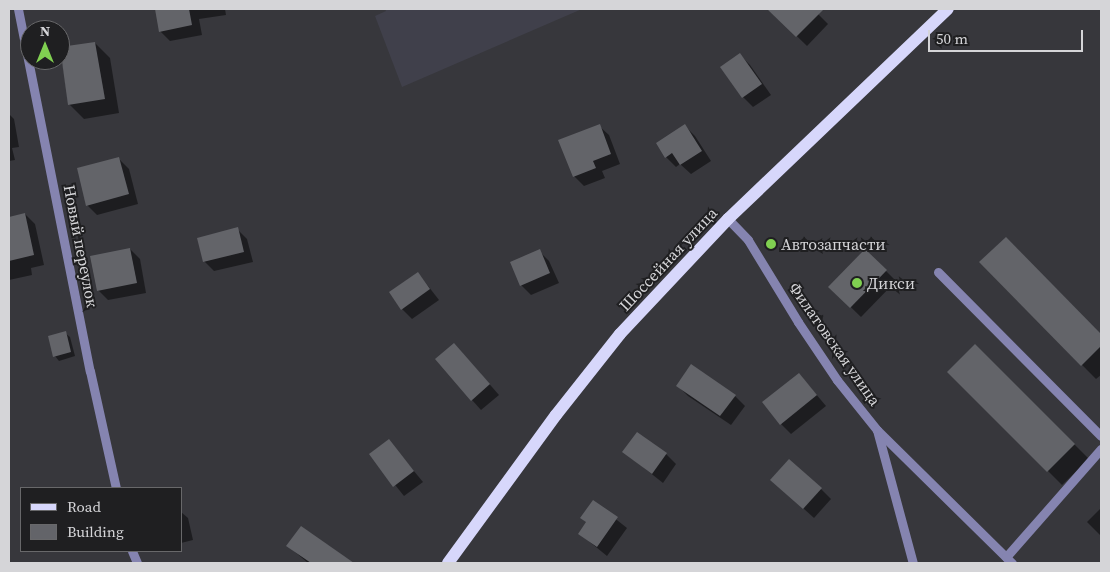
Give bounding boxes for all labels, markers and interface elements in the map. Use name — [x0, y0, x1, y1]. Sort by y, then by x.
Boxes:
north arrow — [20, 20, 70, 70]
scale bar — [930, 20, 1085, 52]
text: N — [40, 21, 50, 41]
text: 50 m — [936, 28, 968, 49]
street label: Новый переулок — [60, 183, 102, 309]
street label: Шоссейная улица — [615, 203, 721, 315]
place label: Автозапчасти — [781, 234, 886, 254]
marker: Автозапчасти — [765, 238, 777, 250]
place label: Дикси — [867, 273, 915, 293]
marker: Дикси — [851, 277, 863, 289]
street label: Филатовская улица — [785, 279, 885, 409]
legend — [20, 487, 182, 552]
text: Road — [67, 496, 101, 517]
text: Building — [67, 521, 124, 542]

